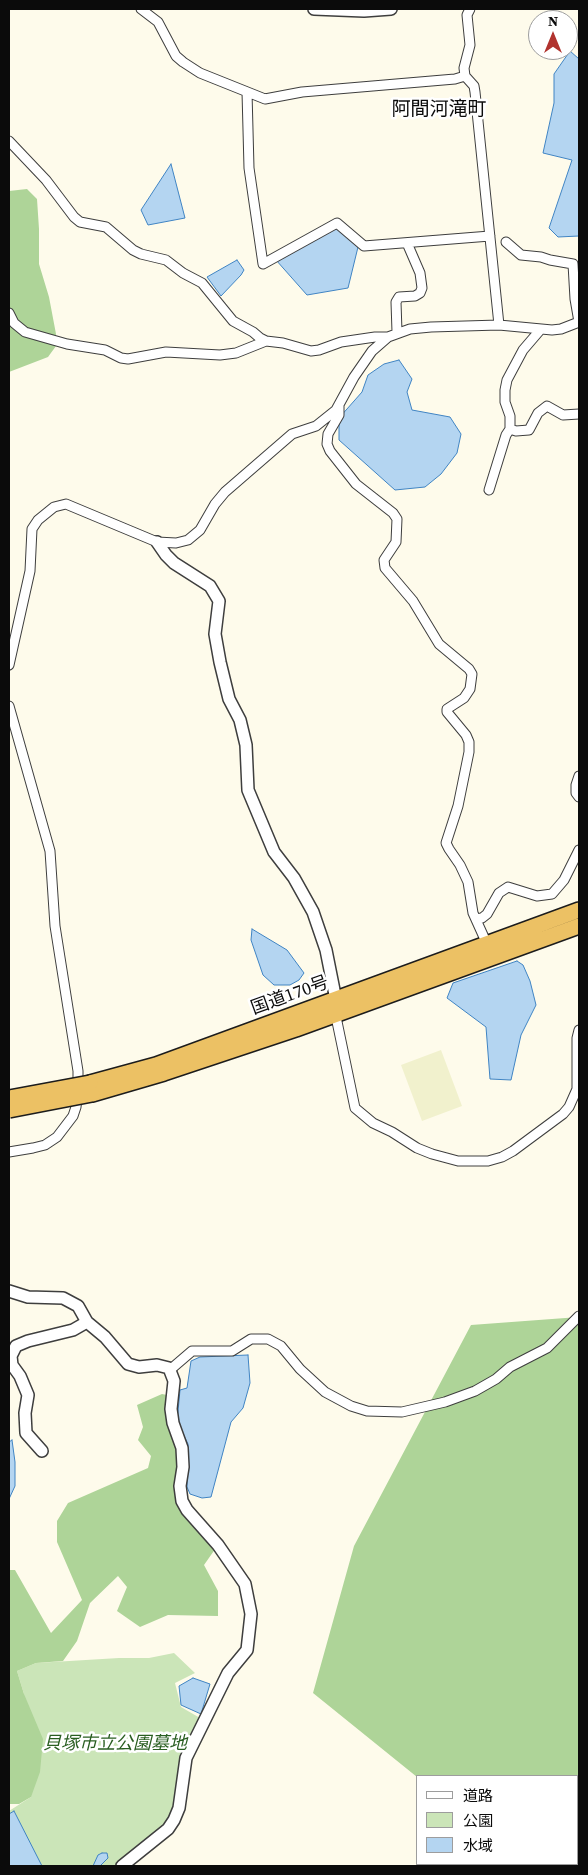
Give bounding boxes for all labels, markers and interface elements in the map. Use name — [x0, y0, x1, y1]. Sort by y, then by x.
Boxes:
north arrow — [528, 10, 578, 60]
text: N — [548, 11, 558, 31]
district label: 阿間河滝町 — [392, 99, 486, 121]
street label: 国道170号 — [248, 972, 332, 1020]
park label: 貝塚市立公園墓地 — [43, 1733, 187, 1755]
legend — [416, 1775, 578, 1865]
text: 道路 — [463, 1785, 493, 1806]
text: 公園 — [463, 1810, 493, 1831]
text: 水域 — [463, 1835, 493, 1856]

